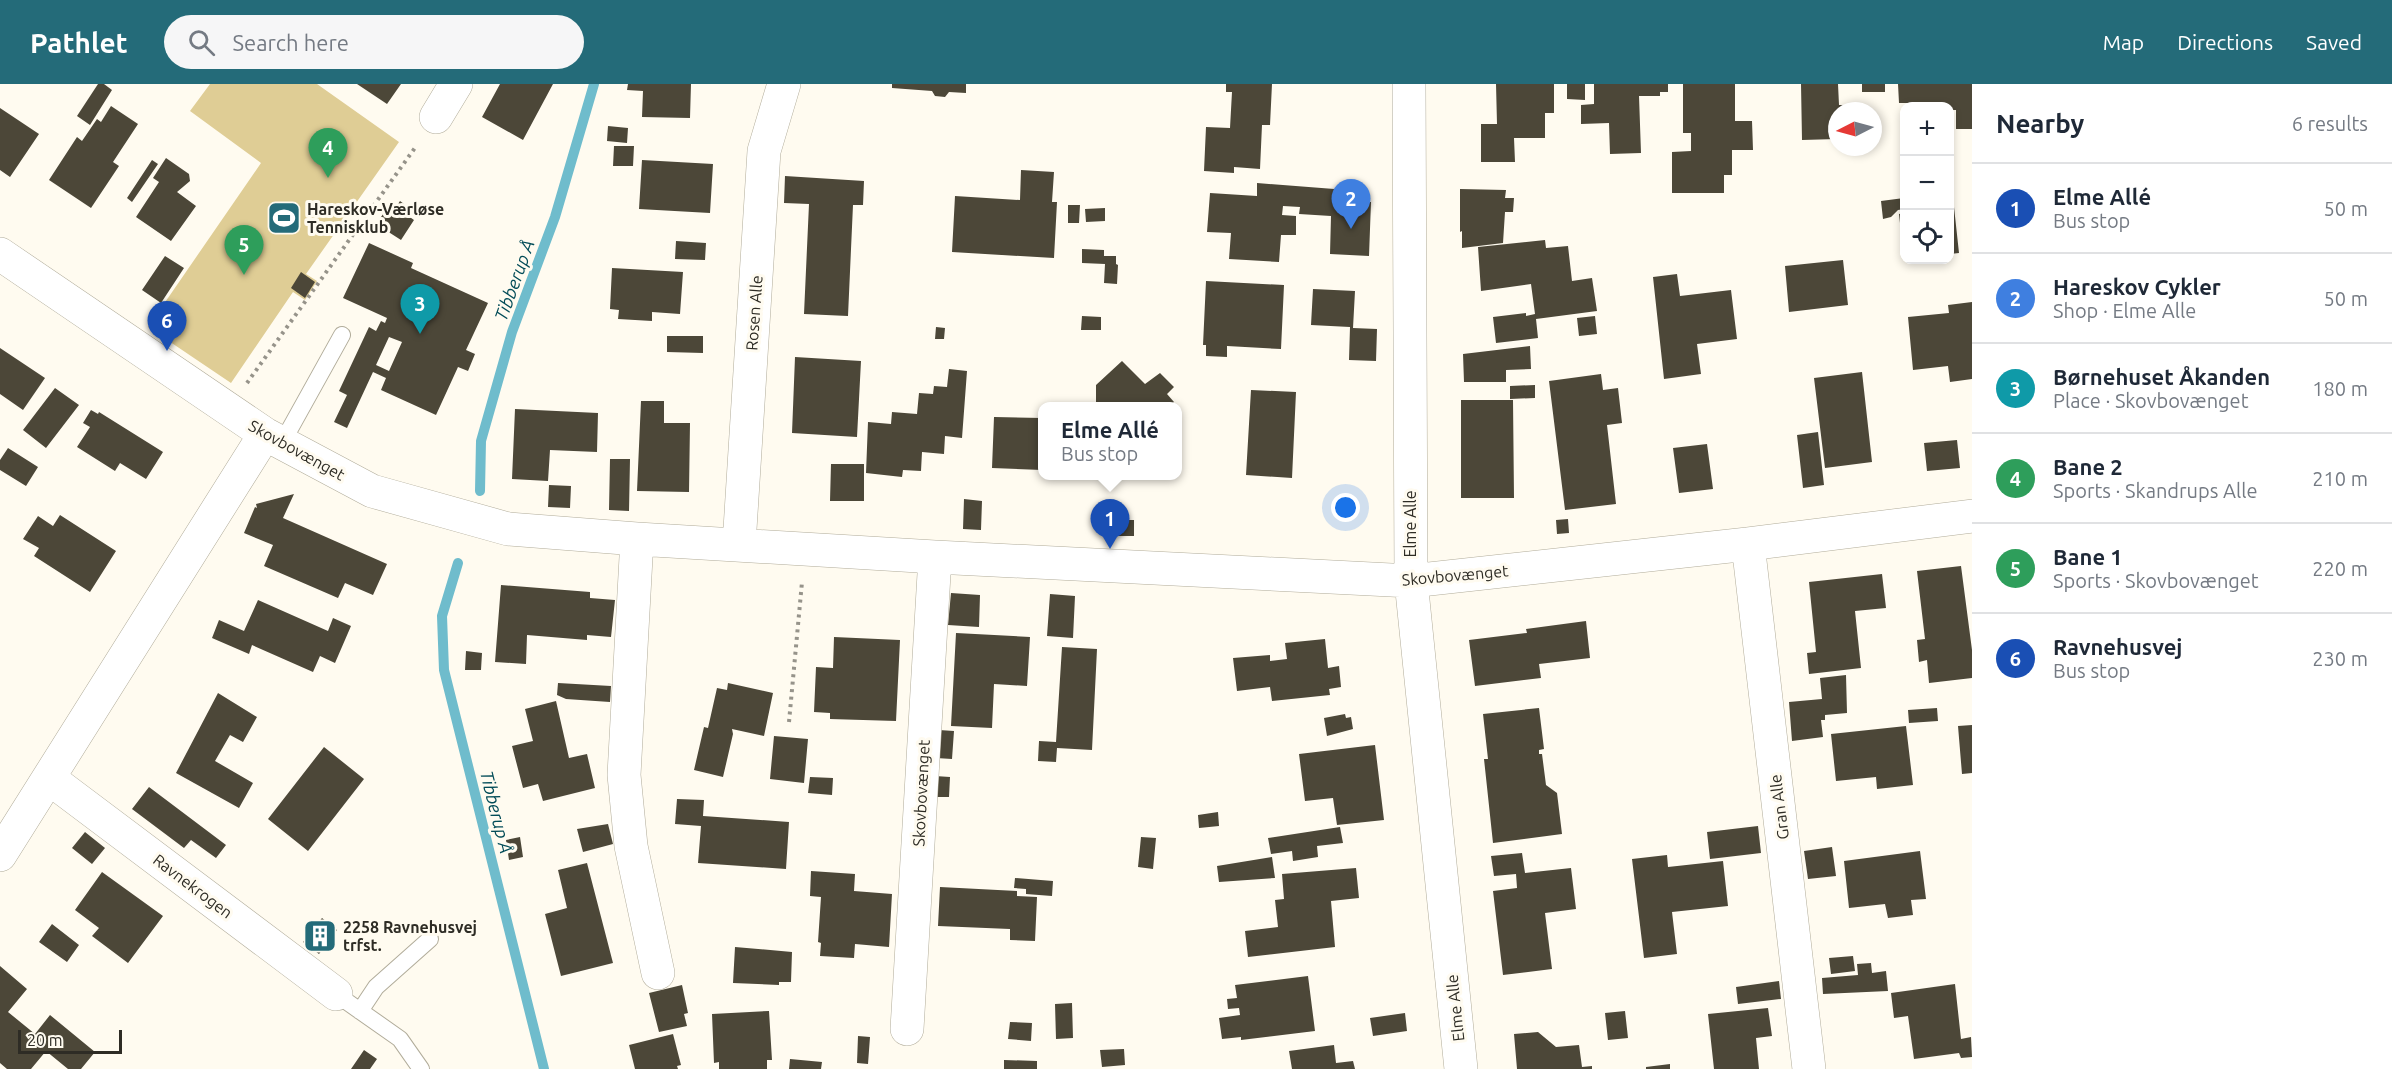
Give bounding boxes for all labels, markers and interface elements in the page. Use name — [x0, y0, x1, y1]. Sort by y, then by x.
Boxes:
search box — [164, 15, 584, 69]
icon: search — [185, 26, 218, 59]
text: Pathlet — [30, 27, 128, 58]
text: Search here — [233, 30, 349, 55]
text: Map — [2103, 30, 2144, 54]
text: Directions — [2177, 30, 2273, 54]
text: Saved — [2306, 30, 2362, 54]
north arrow — [1828, 102, 1882, 156]
map controls — [1900, 102, 1954, 264]
button: + — [1900, 102, 1954, 156]
text: Nearby — [1996, 109, 2084, 138]
text: 6 results — [2292, 112, 2368, 135]
pin: 4 — [308, 128, 348, 178]
button: − — [1900, 156, 1954, 210]
pin: 2 — [1332, 180, 1370, 229]
text: Elme Allé — [2053, 184, 2151, 209]
text: 1 — [2010, 197, 2021, 220]
text: 50 m — [2324, 197, 2368, 220]
sports icon: Hareskov-Værløse Tennisklub — [266, 200, 302, 236]
place label: Hareskov-Værløse Tennisklub — [307, 200, 444, 236]
text: Bus stop — [2053, 209, 2130, 232]
button: locate — [1900, 210, 1954, 264]
pin: 5 — [224, 226, 264, 275]
water label: Tibberup Å — [490, 237, 538, 323]
text: Hareskov Cykler — [2053, 274, 2221, 299]
street label: Rosen Alle — [742, 275, 766, 351]
pin: 3 — [400, 284, 440, 334]
text: 2 — [2010, 287, 2021, 310]
text: 50 m — [2324, 287, 2368, 310]
text: Shop · Elme Alle — [2053, 299, 2196, 322]
pin: 6 — [148, 302, 186, 351]
text: Børnehuset Åkanden — [2053, 364, 2270, 389]
text: 3 — [2010, 377, 2021, 400]
text: 180 m — [2312, 377, 2368, 400]
text: Place · Skovbovænget — [2053, 389, 2249, 412]
popup — [1038, 402, 1182, 480]
street label: Skovbovænget — [246, 416, 349, 484]
text: Elme Allé — [1061, 417, 1159, 442]
text: Bus stop — [1061, 442, 1138, 465]
text: Bane 2 — [2053, 454, 2123, 479]
text: 4 — [2010, 467, 2021, 490]
text: 210 m — [2312, 467, 2368, 490]
text: Sports · Skandrups Alle — [2053, 479, 2258, 502]
street label: Elme Alle — [1401, 490, 1419, 558]
your location — [1331, 493, 1360, 522]
pin: 1 — [1090, 500, 1130, 549]
text: Bane 1 — [2053, 544, 2123, 569]
text: 5 — [2010, 557, 2021, 580]
text: 220 m — [2312, 557, 2368, 580]
street label: Skovbovænget — [1401, 561, 1510, 589]
text: Sports · Skovbovænget — [2053, 569, 2259, 592]
text: Ravnehusvej — [2053, 634, 2182, 659]
text: 6 — [2010, 647, 2021, 670]
text: 230 m — [2312, 647, 2368, 670]
text: Bus stop — [2053, 659, 2130, 682]
street label: Skovbovænget — [909, 738, 933, 847]
water label: Tibberup Å — [477, 768, 517, 856]
street label: Gran Alle — [1766, 773, 1792, 841]
street label: Ravnekrogen — [150, 850, 236, 922]
building icon: 2258 Ravnehusvej trfst. — [302, 918, 338, 954]
place label: 2258 Ravnehusvej trfst. — [343, 918, 477, 954]
street label: Elme Alle — [1443, 974, 1467, 1042]
scale bar — [18, 1027, 122, 1054]
text: 20 m — [27, 1031, 63, 1049]

